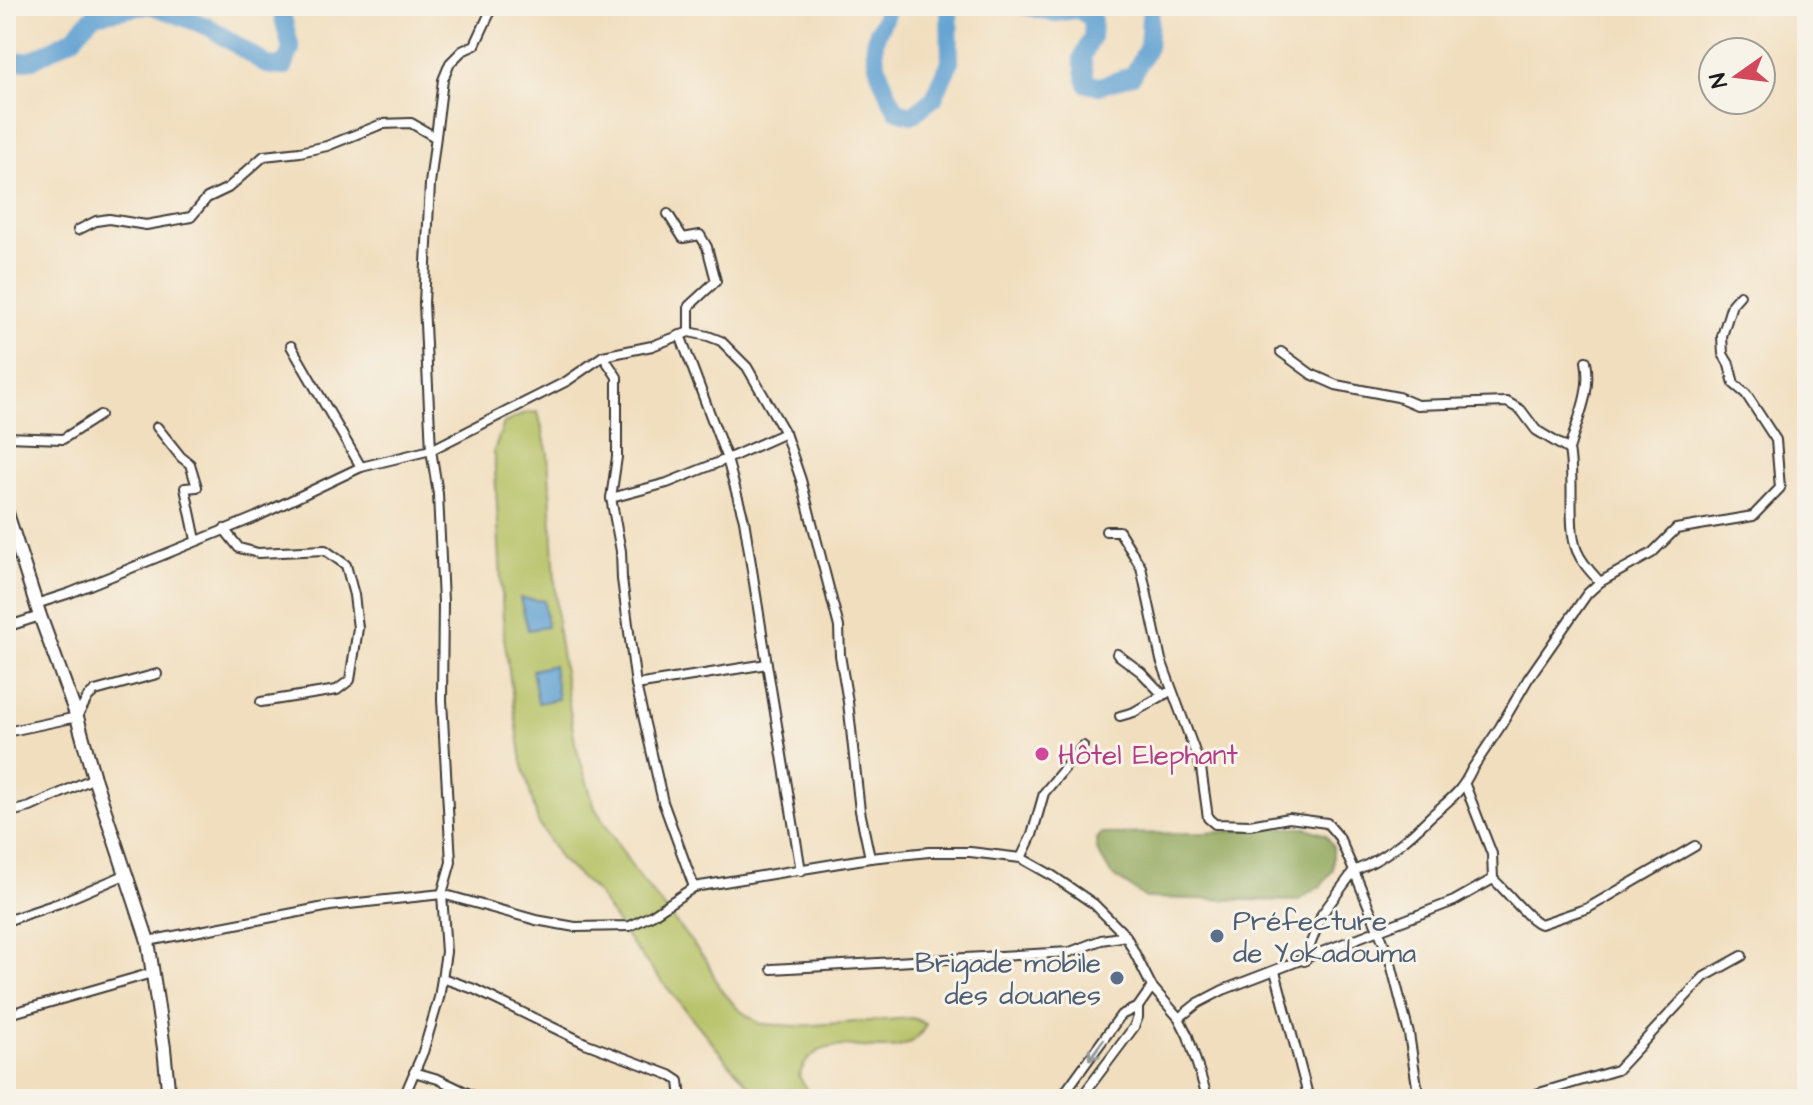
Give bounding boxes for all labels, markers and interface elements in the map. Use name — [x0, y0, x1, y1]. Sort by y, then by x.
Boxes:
north arrow — [1697, 36, 1777, 116]
text: N — [1702, 70, 1736, 91]
place label: Hôtel Elephant — [1058, 736, 1239, 775]
marker: Hôtel Elephant — [1033, 745, 1051, 763]
place label: Préfecture de Yokadouma — [1233, 902, 1416, 973]
marker: Préfecture de Yokadouma — [1208, 927, 1226, 945]
place label: Brigade mobile des douanes — [915, 944, 1101, 1015]
marker: Brigade mobile des douanes — [1108, 969, 1126, 987]
one-way arrow — [1088, 1038, 1104, 1060]

